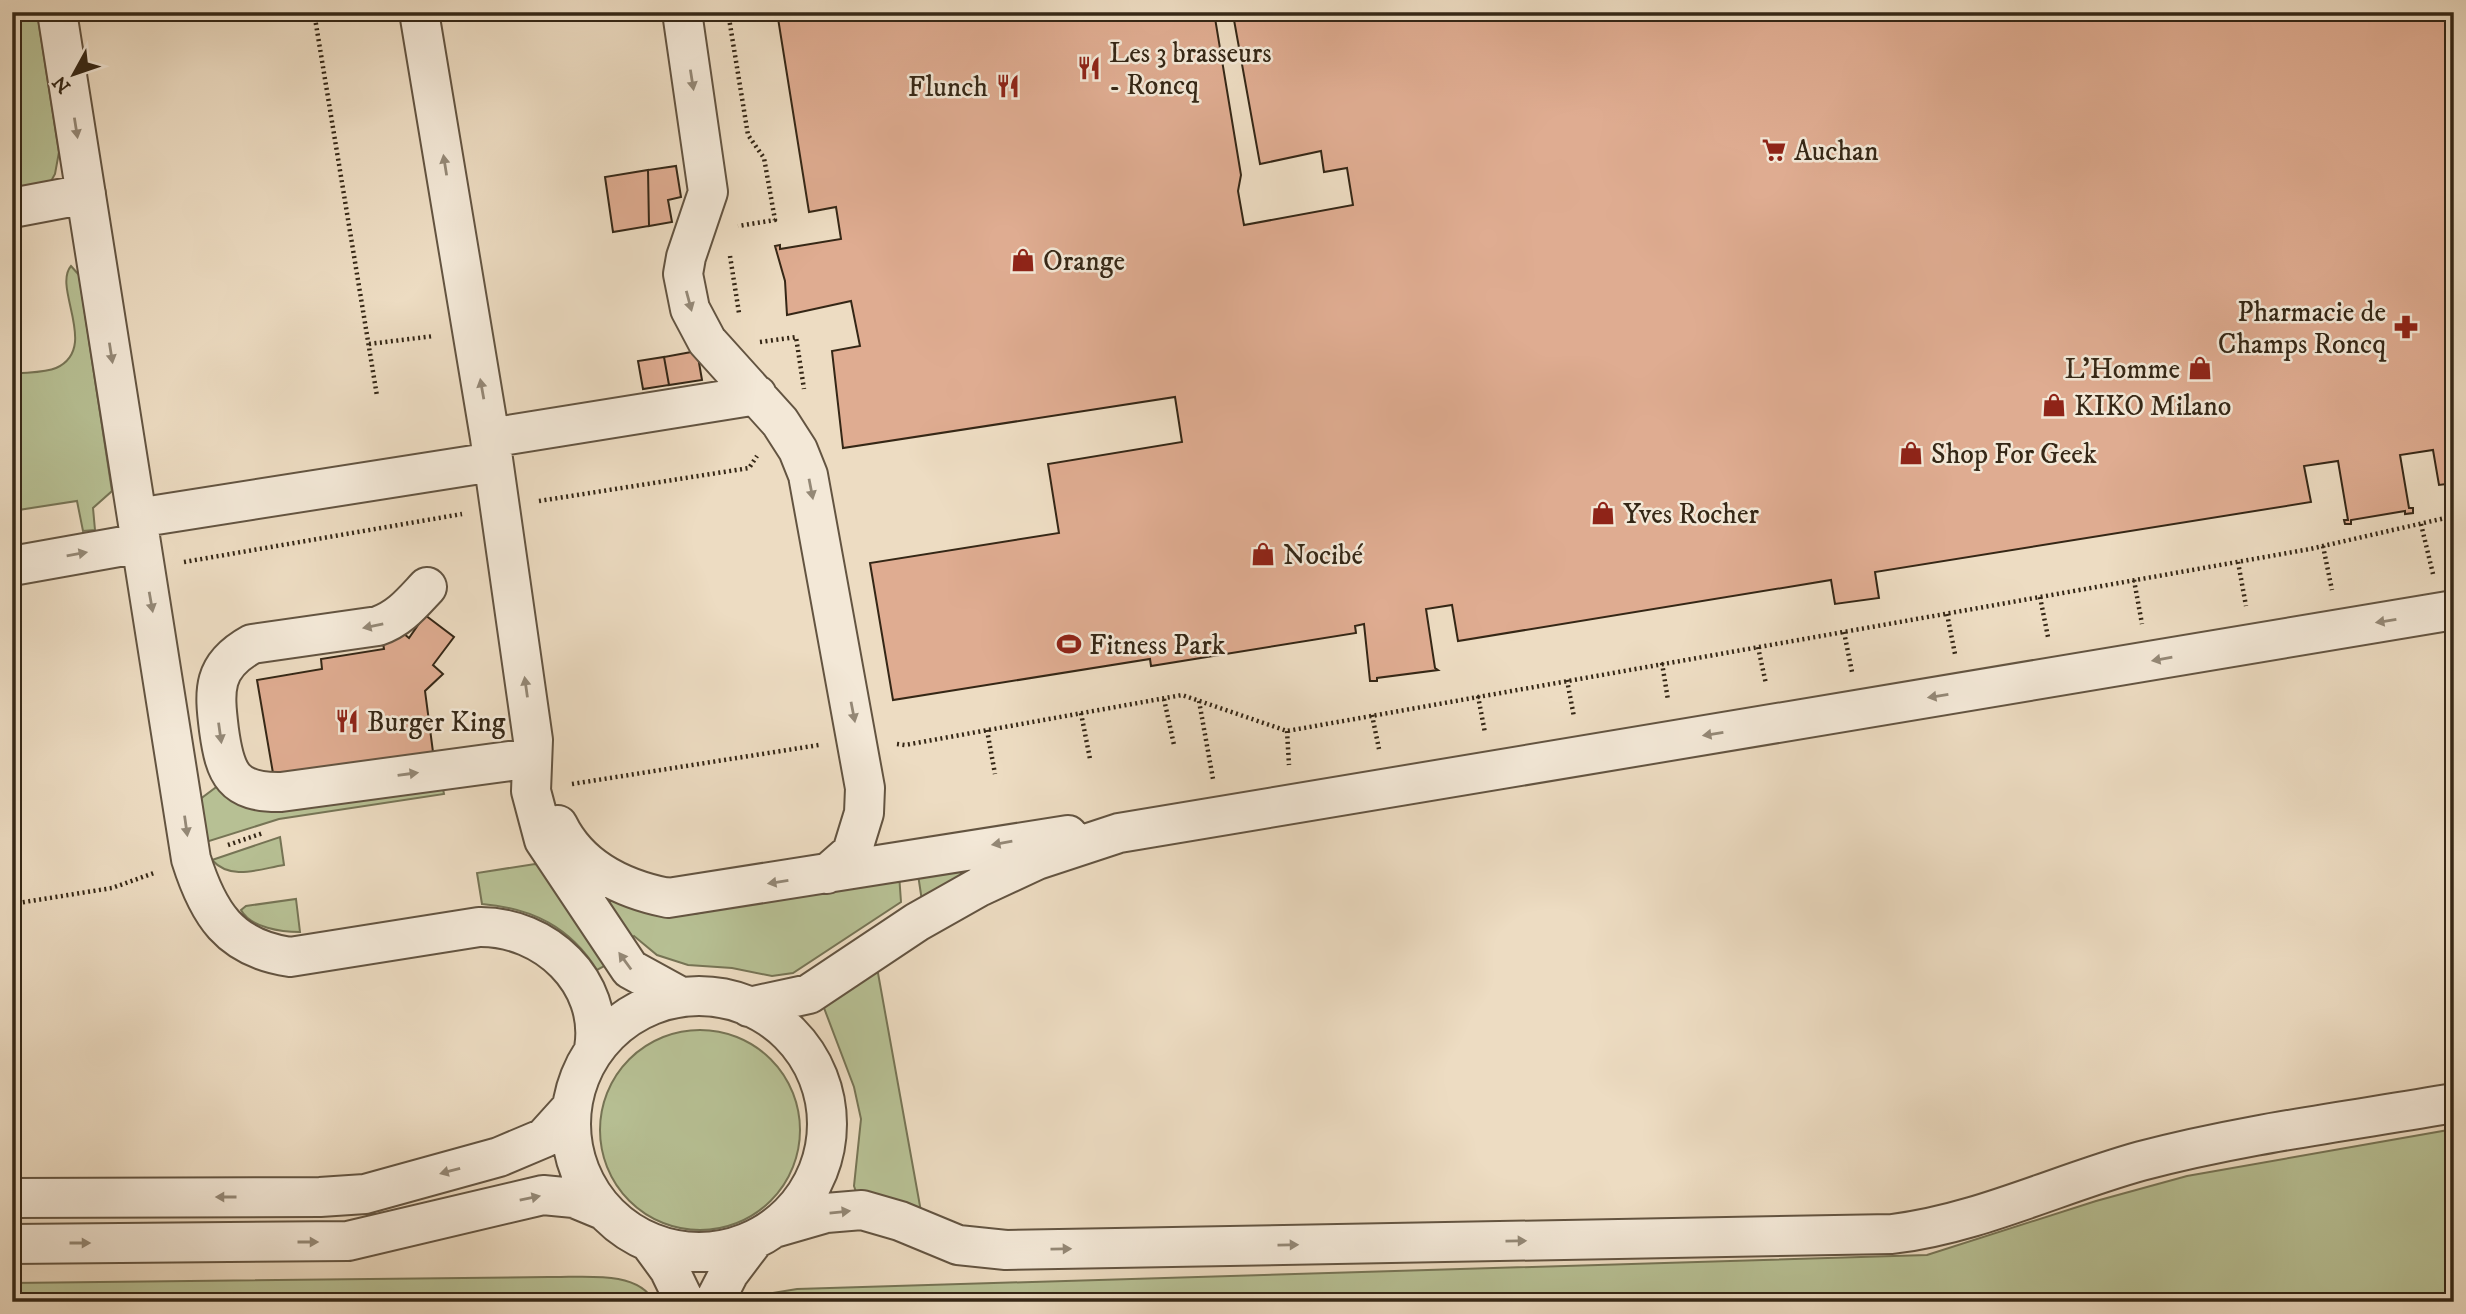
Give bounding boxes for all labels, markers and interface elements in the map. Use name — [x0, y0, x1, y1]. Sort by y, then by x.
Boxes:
place label: Les 3 brasseurs - Roncq — [1109, 36, 1271, 103]
north arrow — [38, 38, 108, 108]
restaurant icon: Les 3 brasseurs - Roncq — [1075, 54, 1103, 82]
one-way arrow — [687, 69, 698, 91]
text: N — [48, 70, 76, 97]
place label: Flunch — [908, 70, 988, 105]
restaurant icon: Flunch — [994, 72, 1022, 100]
one-way arrow — [70, 117, 81, 139]
place label: Auchan — [1794, 134, 1879, 169]
supermarket icon: Auchan — [1760, 136, 1788, 164]
one-way arrow — [439, 154, 450, 176]
place label: Orange — [1043, 244, 1125, 279]
shop icon: Orange — [1009, 246, 1037, 274]
one-way arrow — [684, 291, 695, 313]
place label: Pharmacie de Champs Roncq — [2218, 295, 2387, 362]
pharmacy icon: Pharmacie de Champs Roncq — [2392, 313, 2420, 341]
one-way arrow — [106, 342, 117, 364]
place label: L'Homme — [2065, 352, 2180, 387]
shop icon: L'Homme — [2186, 354, 2214, 382]
one-way arrow — [476, 378, 487, 400]
place label: KIKO Milano — [2074, 389, 2231, 424]
shop icon: KIKO Milano — [2040, 391, 2068, 419]
place label: Shop For Geek — [1931, 437, 2097, 472]
shop icon: Shop For Geek — [1897, 439, 1925, 467]
one-way arrow — [805, 478, 816, 500]
place label: Yves Rocher — [1623, 497, 1760, 532]
shop icon: Yves Rocher — [1589, 499, 1617, 527]
place label: Nocibé — [1283, 538, 1363, 573]
shop icon: Nocibé — [1249, 540, 1277, 568]
one-way arrow — [66, 548, 88, 559]
one-way arrow — [146, 591, 157, 613]
one-way arrow — [2375, 616, 2397, 627]
one-way arrow — [362, 620, 384, 631]
place label: Fitness Park — [1089, 628, 1226, 663]
sports icon: Fitness Park — [1055, 630, 1083, 658]
one-way arrow — [2151, 654, 2173, 665]
one-way arrow — [520, 676, 531, 698]
one-way arrow — [1927, 691, 1949, 702]
one-way arrow — [848, 701, 859, 723]
place label: Burger King — [367, 705, 506, 740]
restaurant icon: Burger King — [333, 707, 361, 735]
one-way arrow — [214, 722, 225, 744]
one-way arrow — [1702, 729, 1724, 740]
one-way arrow — [397, 768, 419, 779]
one-way arrow — [180, 815, 191, 837]
one-way arrow — [991, 838, 1013, 849]
one-way arrow — [767, 877, 789, 888]
one-way arrow — [618, 952, 632, 970]
one-way arrow — [439, 1166, 460, 1176]
one-way arrow — [215, 1191, 237, 1203]
one-way arrow — [519, 1192, 541, 1203]
one-way arrow — [829, 1206, 851, 1217]
one-way arrow — [1505, 1235, 1527, 1246]
one-way arrow — [297, 1236, 319, 1248]
one-way arrow — [70, 1237, 92, 1249]
one-way arrow — [1277, 1239, 1299, 1250]
one-way arrow — [1050, 1243, 1072, 1254]

